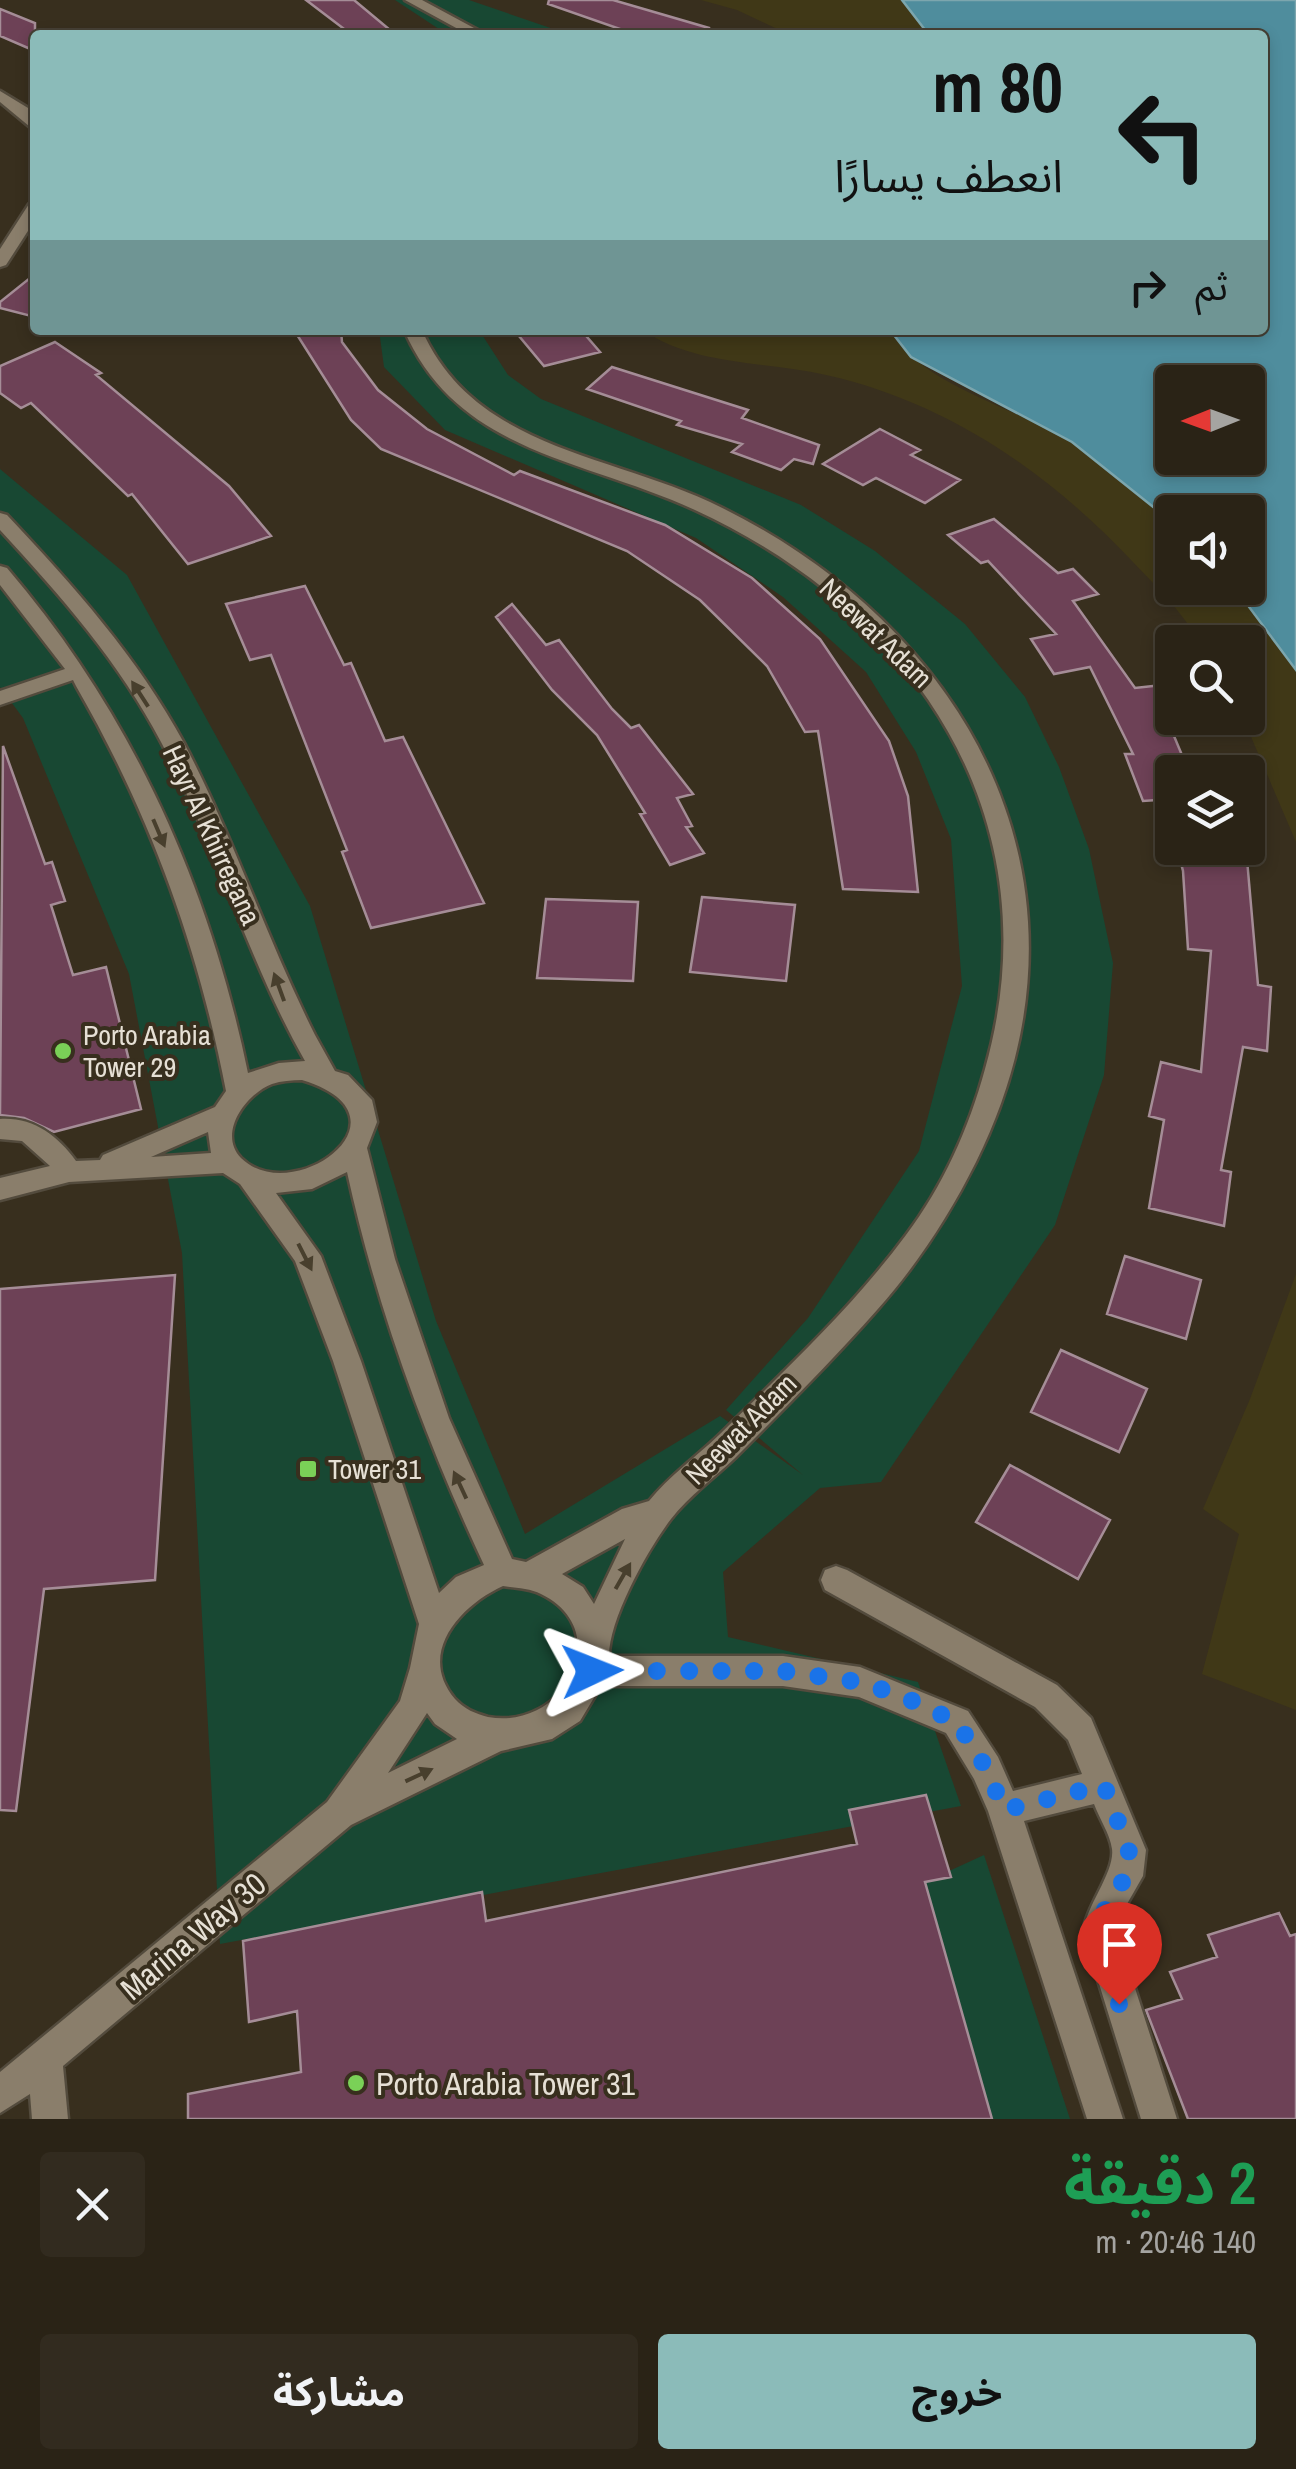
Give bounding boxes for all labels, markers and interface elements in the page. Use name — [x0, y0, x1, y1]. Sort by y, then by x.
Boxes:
text: 80 m — [932, 40, 1063, 134]
icon: left — [1098, 70, 1228, 200]
text: انعطف يسارًا — [834, 145, 1063, 206]
icon: right — [1120, 260, 1175, 315]
text: ثم — [1195, 261, 1228, 312]
north arrow — [1155, 365, 1265, 475]
map controls — [1155, 365, 1265, 865]
button: sound — [1155, 495, 1265, 605]
street label: Neewat Adam — [811, 570, 941, 696]
button: search — [1155, 625, 1265, 735]
one-way arrow — [132, 680, 150, 708]
street label: Hayr Al Khirregana — [154, 739, 270, 931]
button: layers — [1155, 755, 1265, 865]
one-way arrow — [151, 818, 167, 848]
one-way arrow — [271, 972, 286, 1002]
place label: Porto Arabia Tower 29 — [83, 1016, 211, 1086]
marker: Porto Arabia Tower 29 — [52, 1040, 74, 1062]
one-way arrow — [296, 1242, 313, 1271]
street label: Neewat Adam — [677, 1365, 805, 1493]
place label: Tower 31 — [328, 1450, 421, 1488]
marker: Tower 31 — [297, 1458, 319, 1480]
one-way arrow — [452, 1470, 469, 1499]
one-way arrow — [614, 1561, 631, 1590]
position arrow — [540, 1619, 644, 1723]
one-way arrow — [405, 1767, 434, 1784]
street label: Marina Way 30 — [111, 1863, 275, 2009]
pin — [1077, 1902, 1162, 2005]
icon: arrive — [1092, 1917, 1147, 1972]
place label: Porto Arabia Tower 31 — [376, 2062, 636, 2105]
marker: Porto Arabia Tower 31 — [345, 2072, 367, 2094]
text: 2 دقيقة — [1064, 2142, 1256, 2223]
button: close — [40, 2152, 145, 2257]
text: 140 m · 20:46 — [1096, 2220, 1256, 2263]
button: مشاركة — [40, 2334, 638, 2449]
button: خروج — [658, 2334, 1256, 2449]

